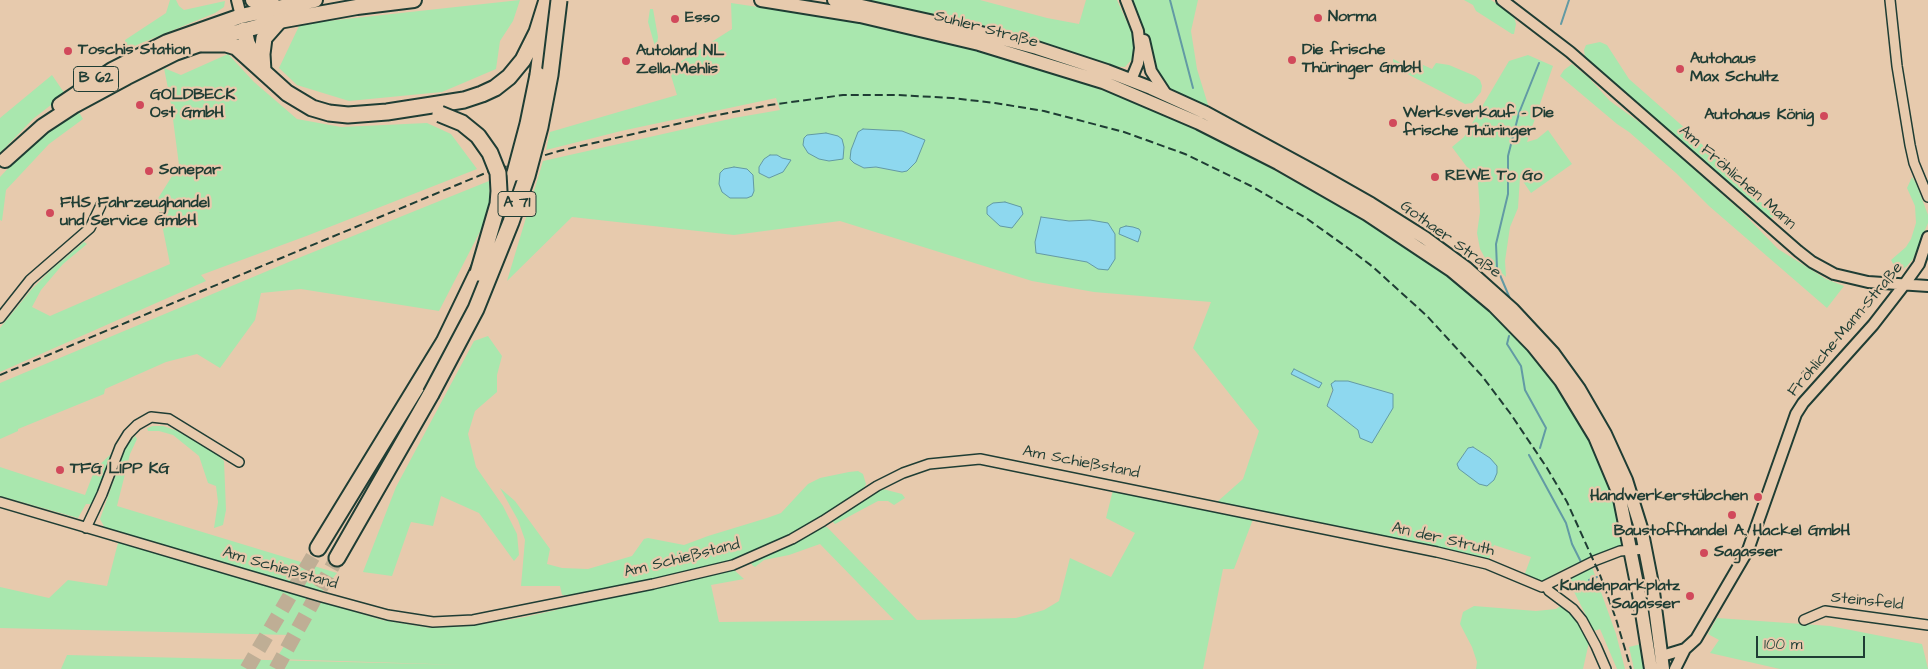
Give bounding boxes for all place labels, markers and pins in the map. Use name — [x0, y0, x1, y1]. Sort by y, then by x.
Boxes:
place label: Norma — [1328, 8, 1376, 28]
place label: Esso — [685, 9, 720, 29]
marker: Norma — [1312, 12, 1324, 24]
marker: Esso — [669, 13, 681, 25]
place label: Toschis Station — [78, 41, 191, 61]
place label: Die frische Thüringer GmbH — [1302, 41, 1422, 79]
place label: Autoland NL Zella-Mehlis — [636, 42, 724, 80]
marker: Toschis Station — [62, 45, 74, 57]
place label: Autohaus Max Schultz — [1690, 50, 1779, 88]
marker: Die frische Thüringer GmbH — [1286, 54, 1298, 66]
marker: Autoland NL Zella-Mehlis — [620, 55, 632, 67]
marker: Autohaus Max Schultz — [1674, 63, 1686, 75]
place label: GOLDBECK Ost GmbH — [150, 86, 235, 124]
marker: GOLDBECK Ost GmbH — [134, 99, 146, 111]
place label: Werksverkauf - Die frische Thüringer — [1403, 104, 1554, 142]
place label: Autohaus König — [1704, 106, 1814, 126]
marker: Autohaus König — [1818, 110, 1830, 122]
marker: Werksverkauf - Die frische Thüringer — [1387, 117, 1399, 129]
place label: Sonepar — [159, 161, 221, 181]
marker: Sonepar — [143, 165, 155, 177]
place label: REWE To Go — [1445, 167, 1542, 187]
marker: REWE To Go — [1429, 171, 1441, 183]
place label: FHS Fahrzeughandel und Service GmbH — [60, 194, 210, 232]
marker: FHS Fahrzeughandel und Service GmbH — [44, 207, 56, 219]
place label: TFG LIPP KG — [70, 460, 170, 480]
marker: TFG LIPP KG — [54, 464, 66, 476]
place label: Handwerkerstübchen — [1590, 487, 1748, 507]
marker: Handwerkerstübchen — [1752, 491, 1764, 503]
marker: Baustoffhandel A. Hackel GmbH — [1726, 509, 1738, 521]
place label: Baustoffhandel A. Hackel GmbH — [1614, 522, 1850, 542]
place label: Sagasser — [1714, 543, 1782, 563]
marker: Sagasser — [1698, 547, 1710, 559]
place label: Kundenparkplatz Sagasser — [1560, 577, 1680, 615]
marker: Kundenparkplatz Sagasser — [1684, 590, 1696, 602]

